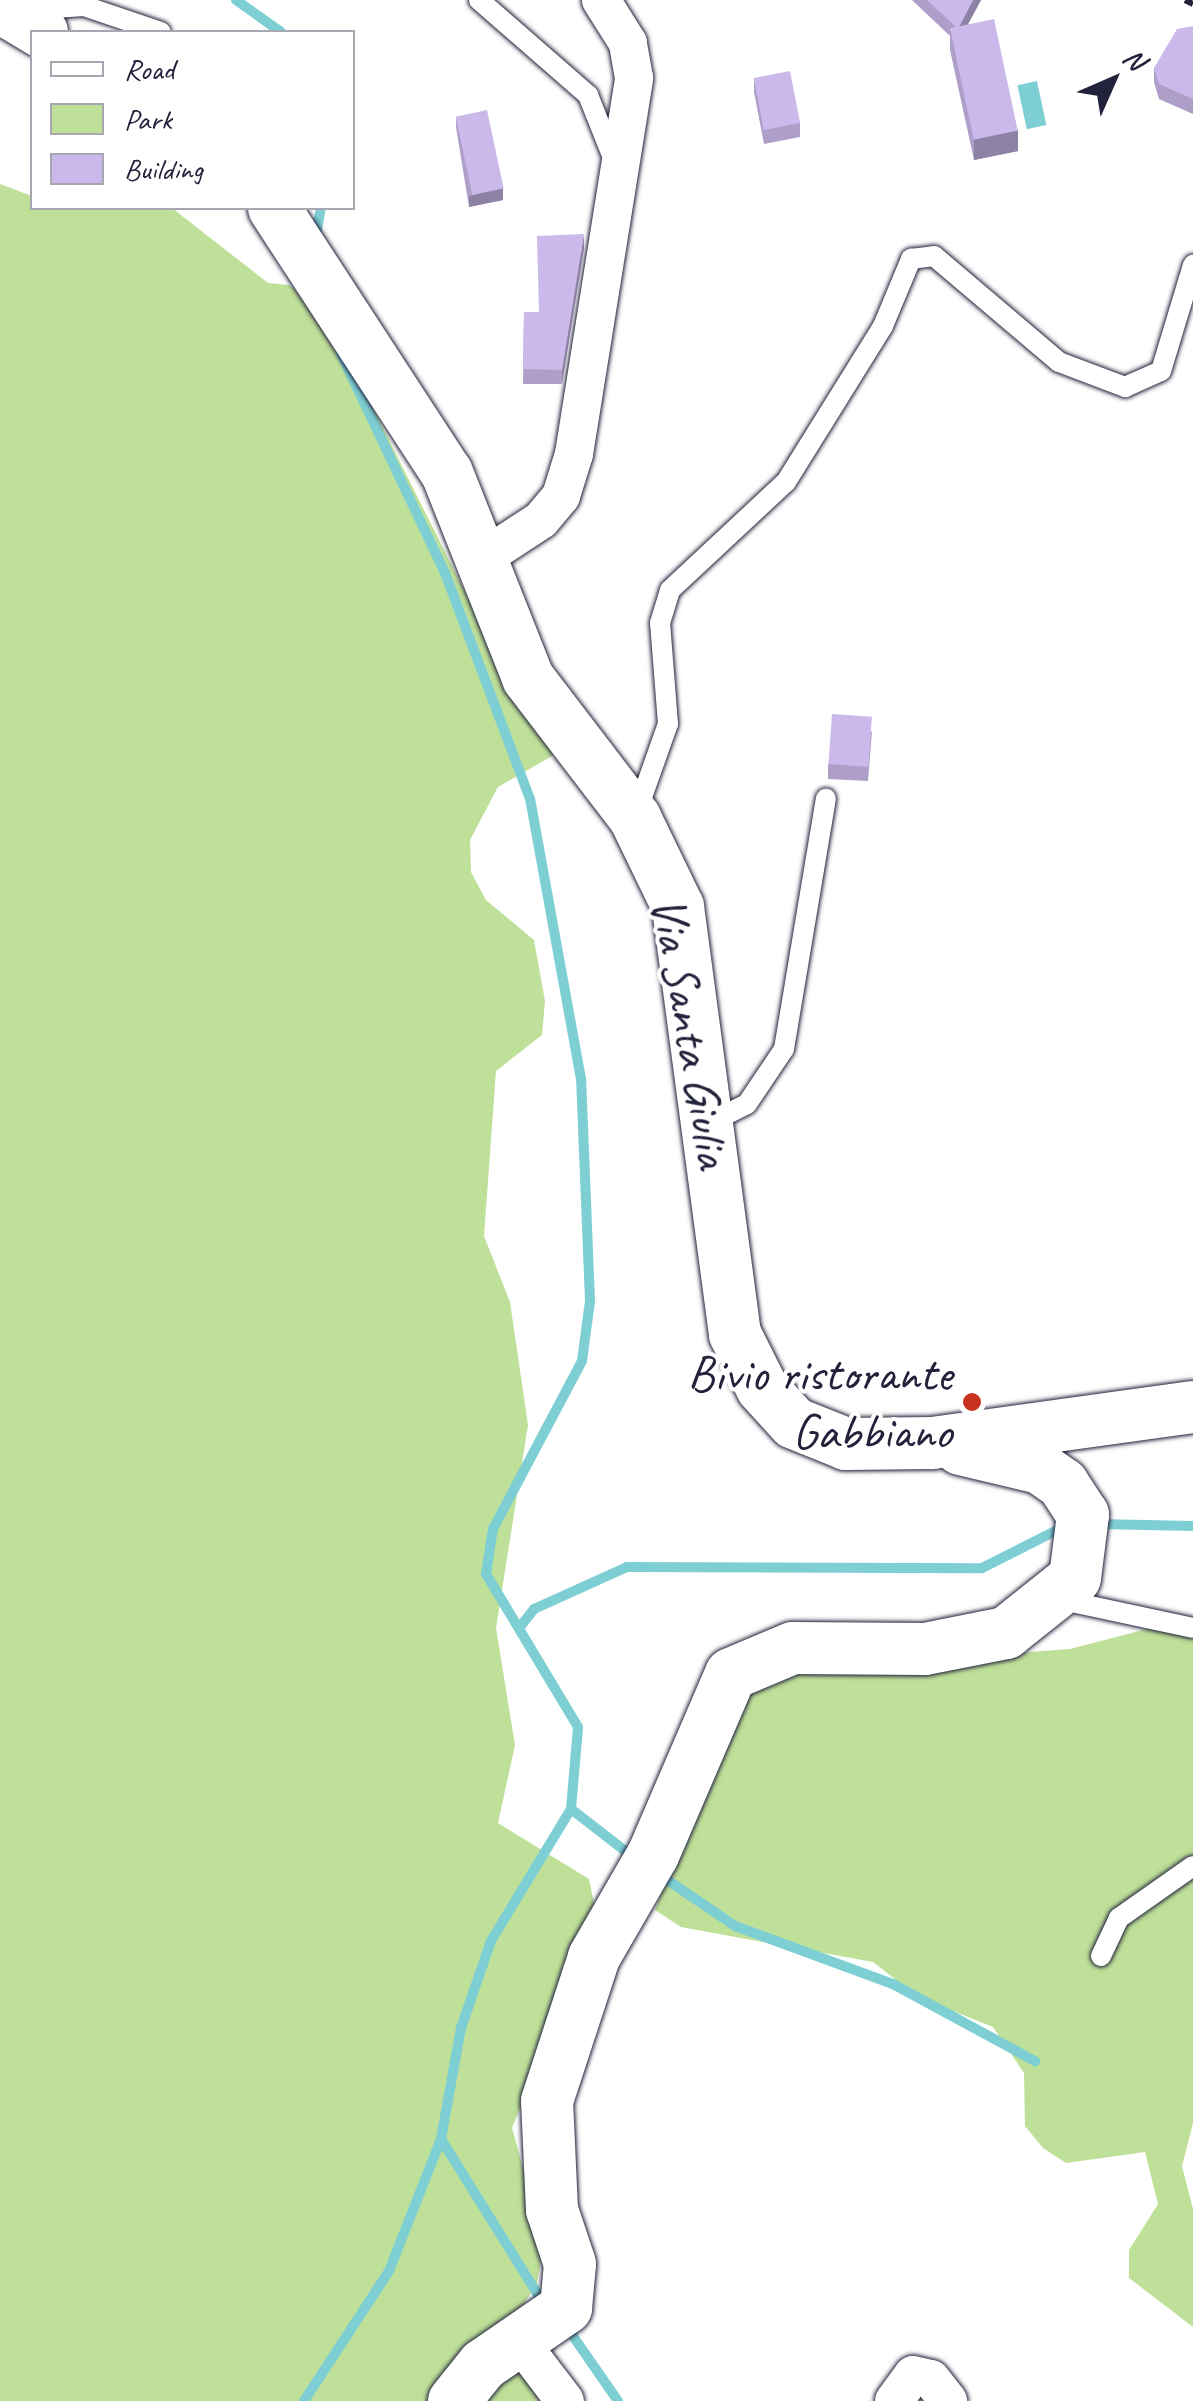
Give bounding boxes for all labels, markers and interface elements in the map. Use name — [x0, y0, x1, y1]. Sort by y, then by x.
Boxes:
legend — [30, 30, 355, 210]
north arrow — [1063, 30, 1163, 130]
text: N — [1116, 40, 1153, 77]
text: Road — [124, 50, 174, 88]
text: Park — [124, 100, 172, 138]
text: Building — [124, 150, 203, 188]
street label: Via Santa Giulia — [638, 891, 744, 1173]
place label: Bivio ristorante Gabbiano — [687, 1343, 952, 1460]
marker: Bivio ristorante Gabbiano — [961, 1391, 983, 1413]

